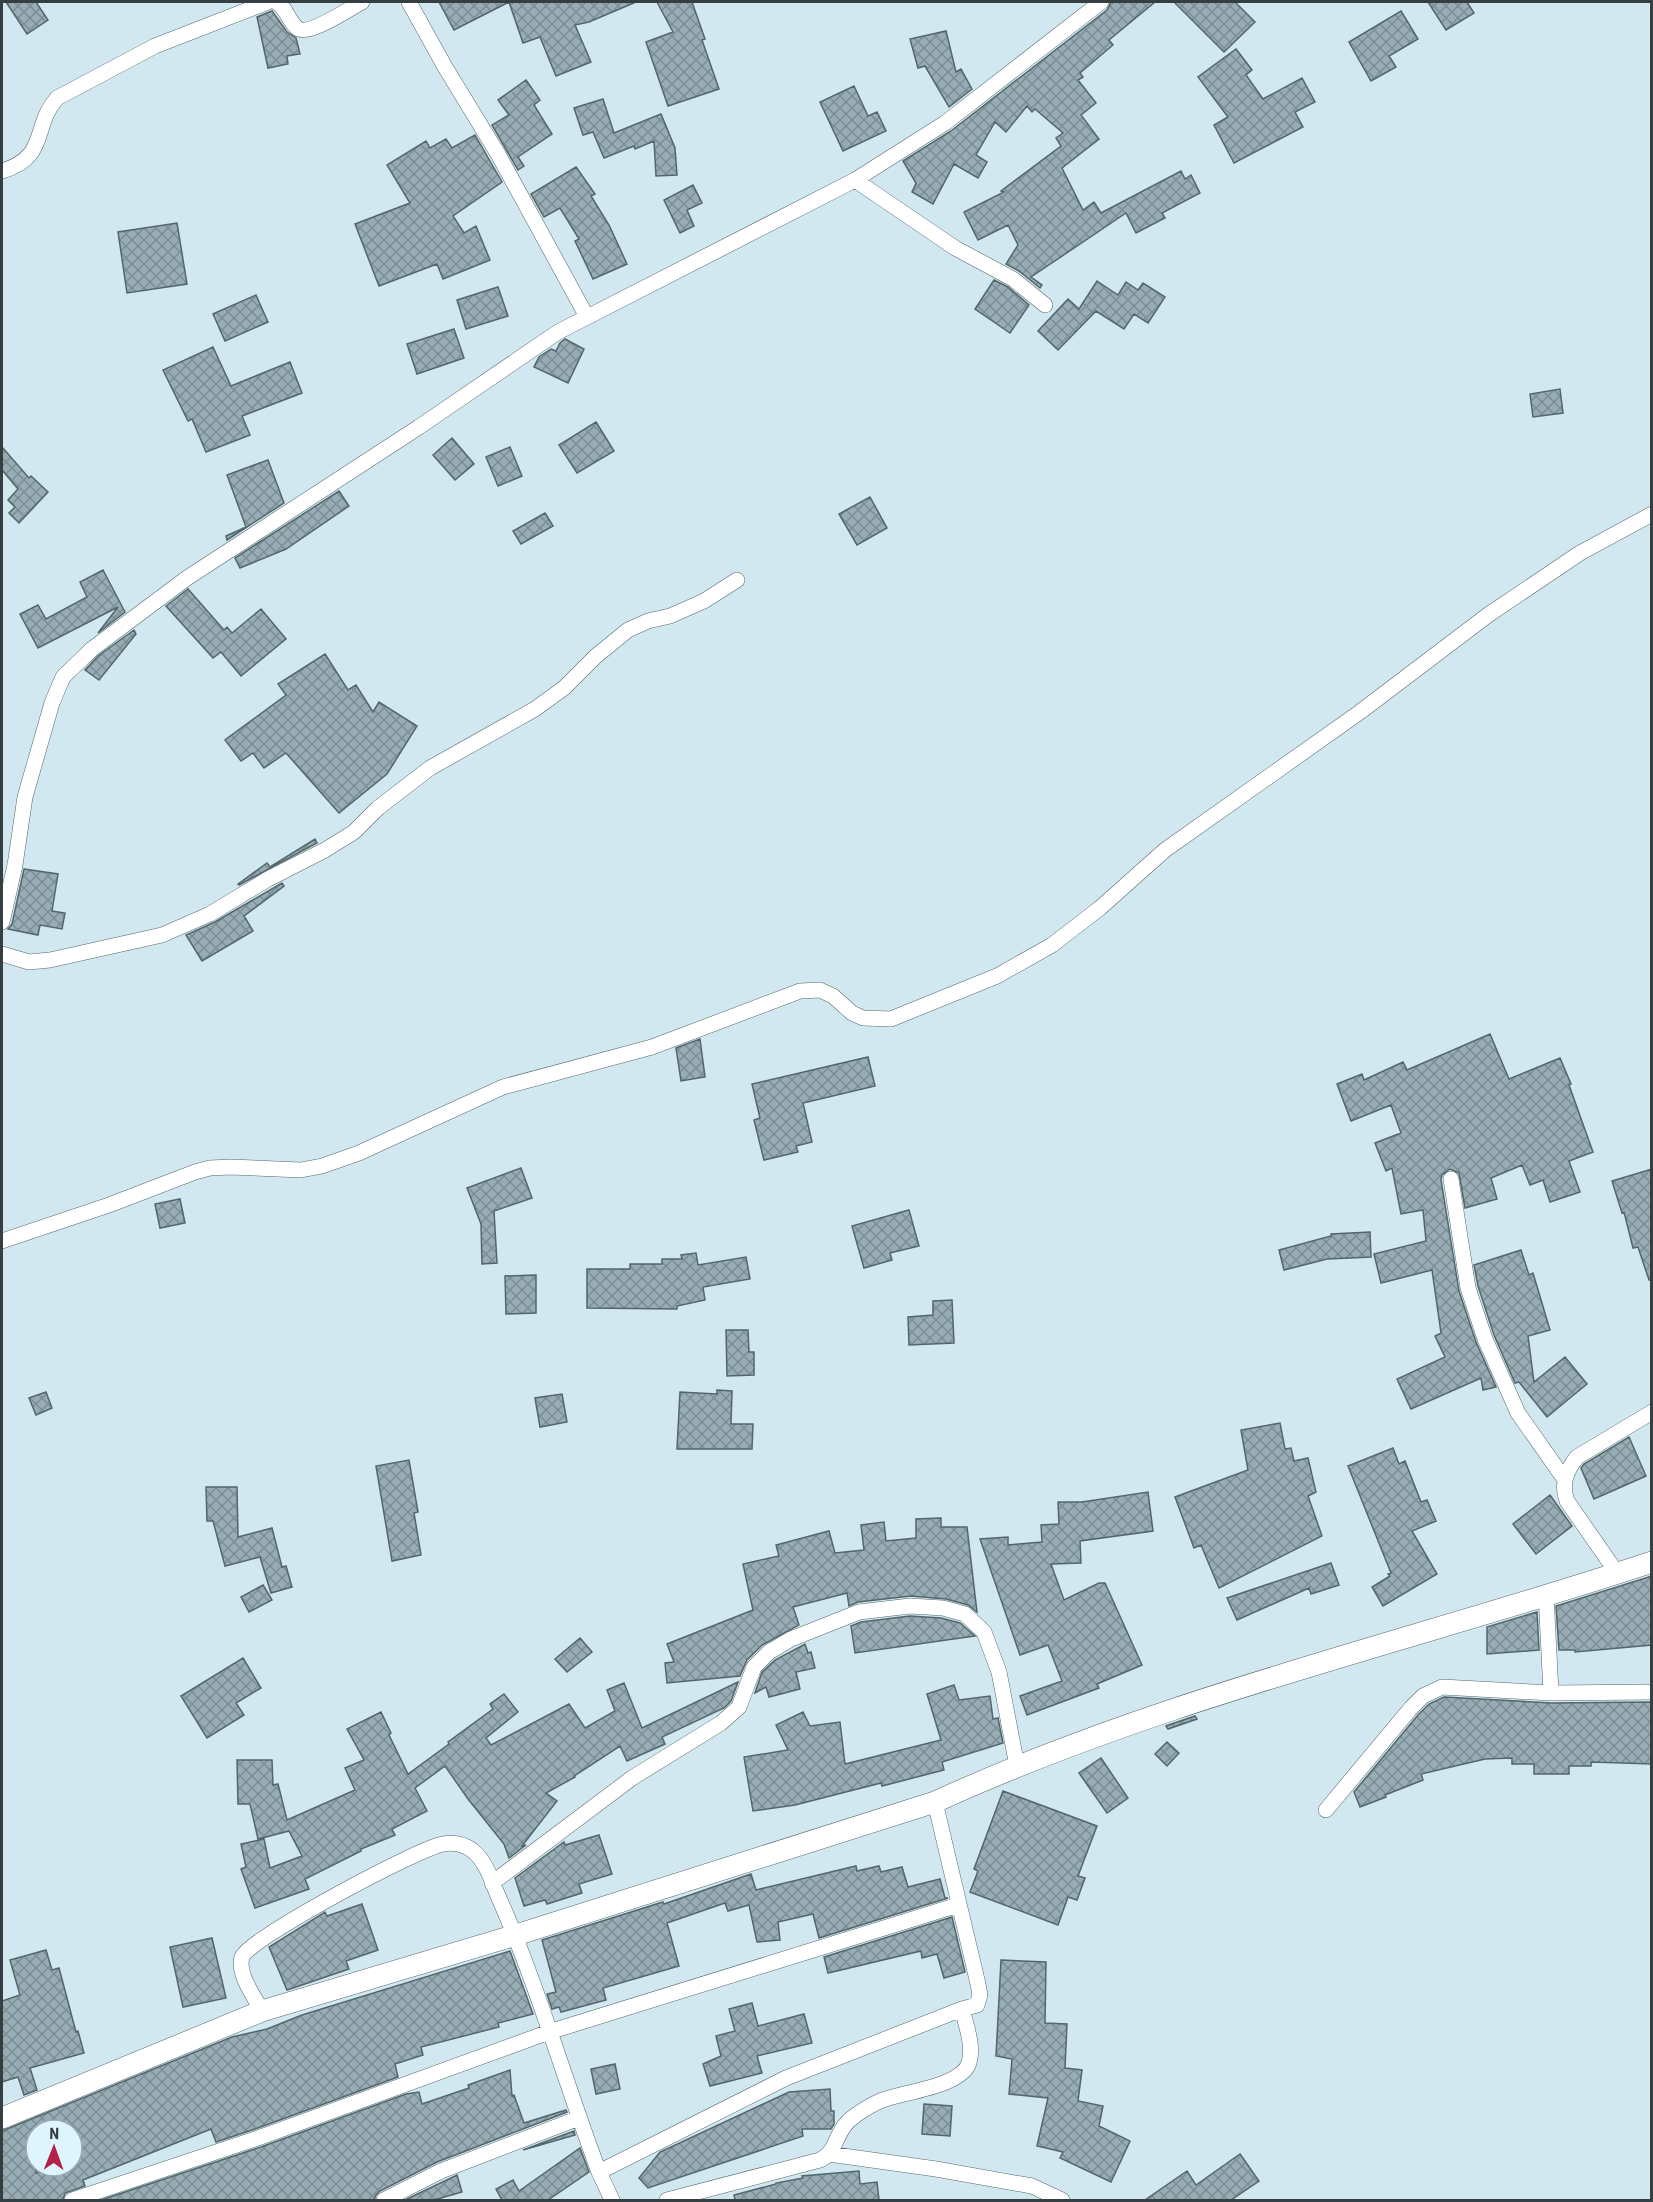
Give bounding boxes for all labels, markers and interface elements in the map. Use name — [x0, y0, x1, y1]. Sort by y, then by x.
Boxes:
north arrow — [24, 2118, 84, 2178]
text: N — [49, 2124, 59, 2143]

